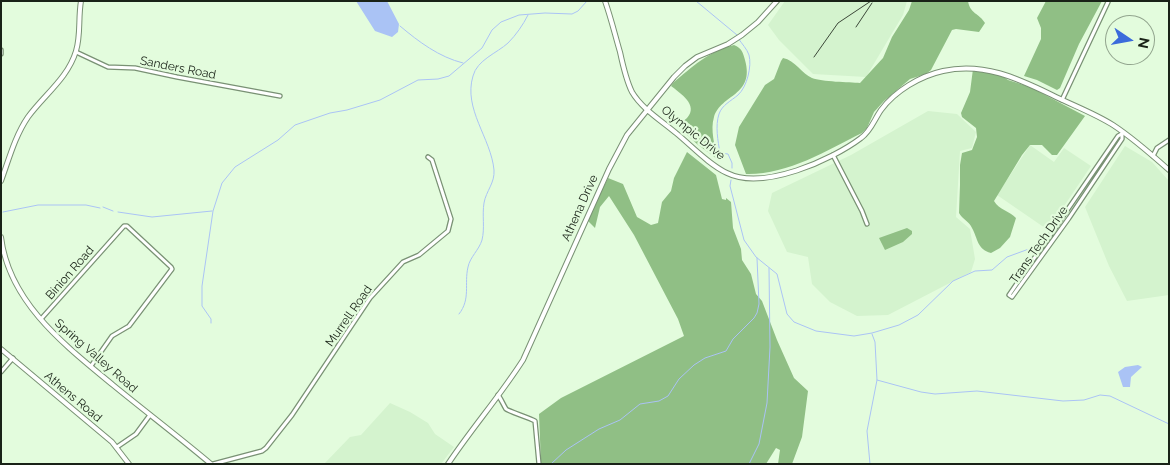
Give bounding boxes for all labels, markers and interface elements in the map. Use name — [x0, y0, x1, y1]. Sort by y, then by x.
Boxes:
north arrow — [1105, 15, 1155, 65]
text: N — [1135, 36, 1153, 50]
street label: Sanders Road — [139, 54, 217, 82]
street label: Olympic Drive — [658, 103, 728, 163]
street label: Athena Drive — [559, 173, 601, 243]
street label: Trans Tech Drive — [1007, 204, 1071, 286]
street label: Binion Road — [43, 243, 97, 303]
street label: Murrell Road — [323, 283, 375, 349]
street label: Spring Valley Road — [52, 316, 140, 396]
street label: Athens Road — [41, 369, 105, 425]

